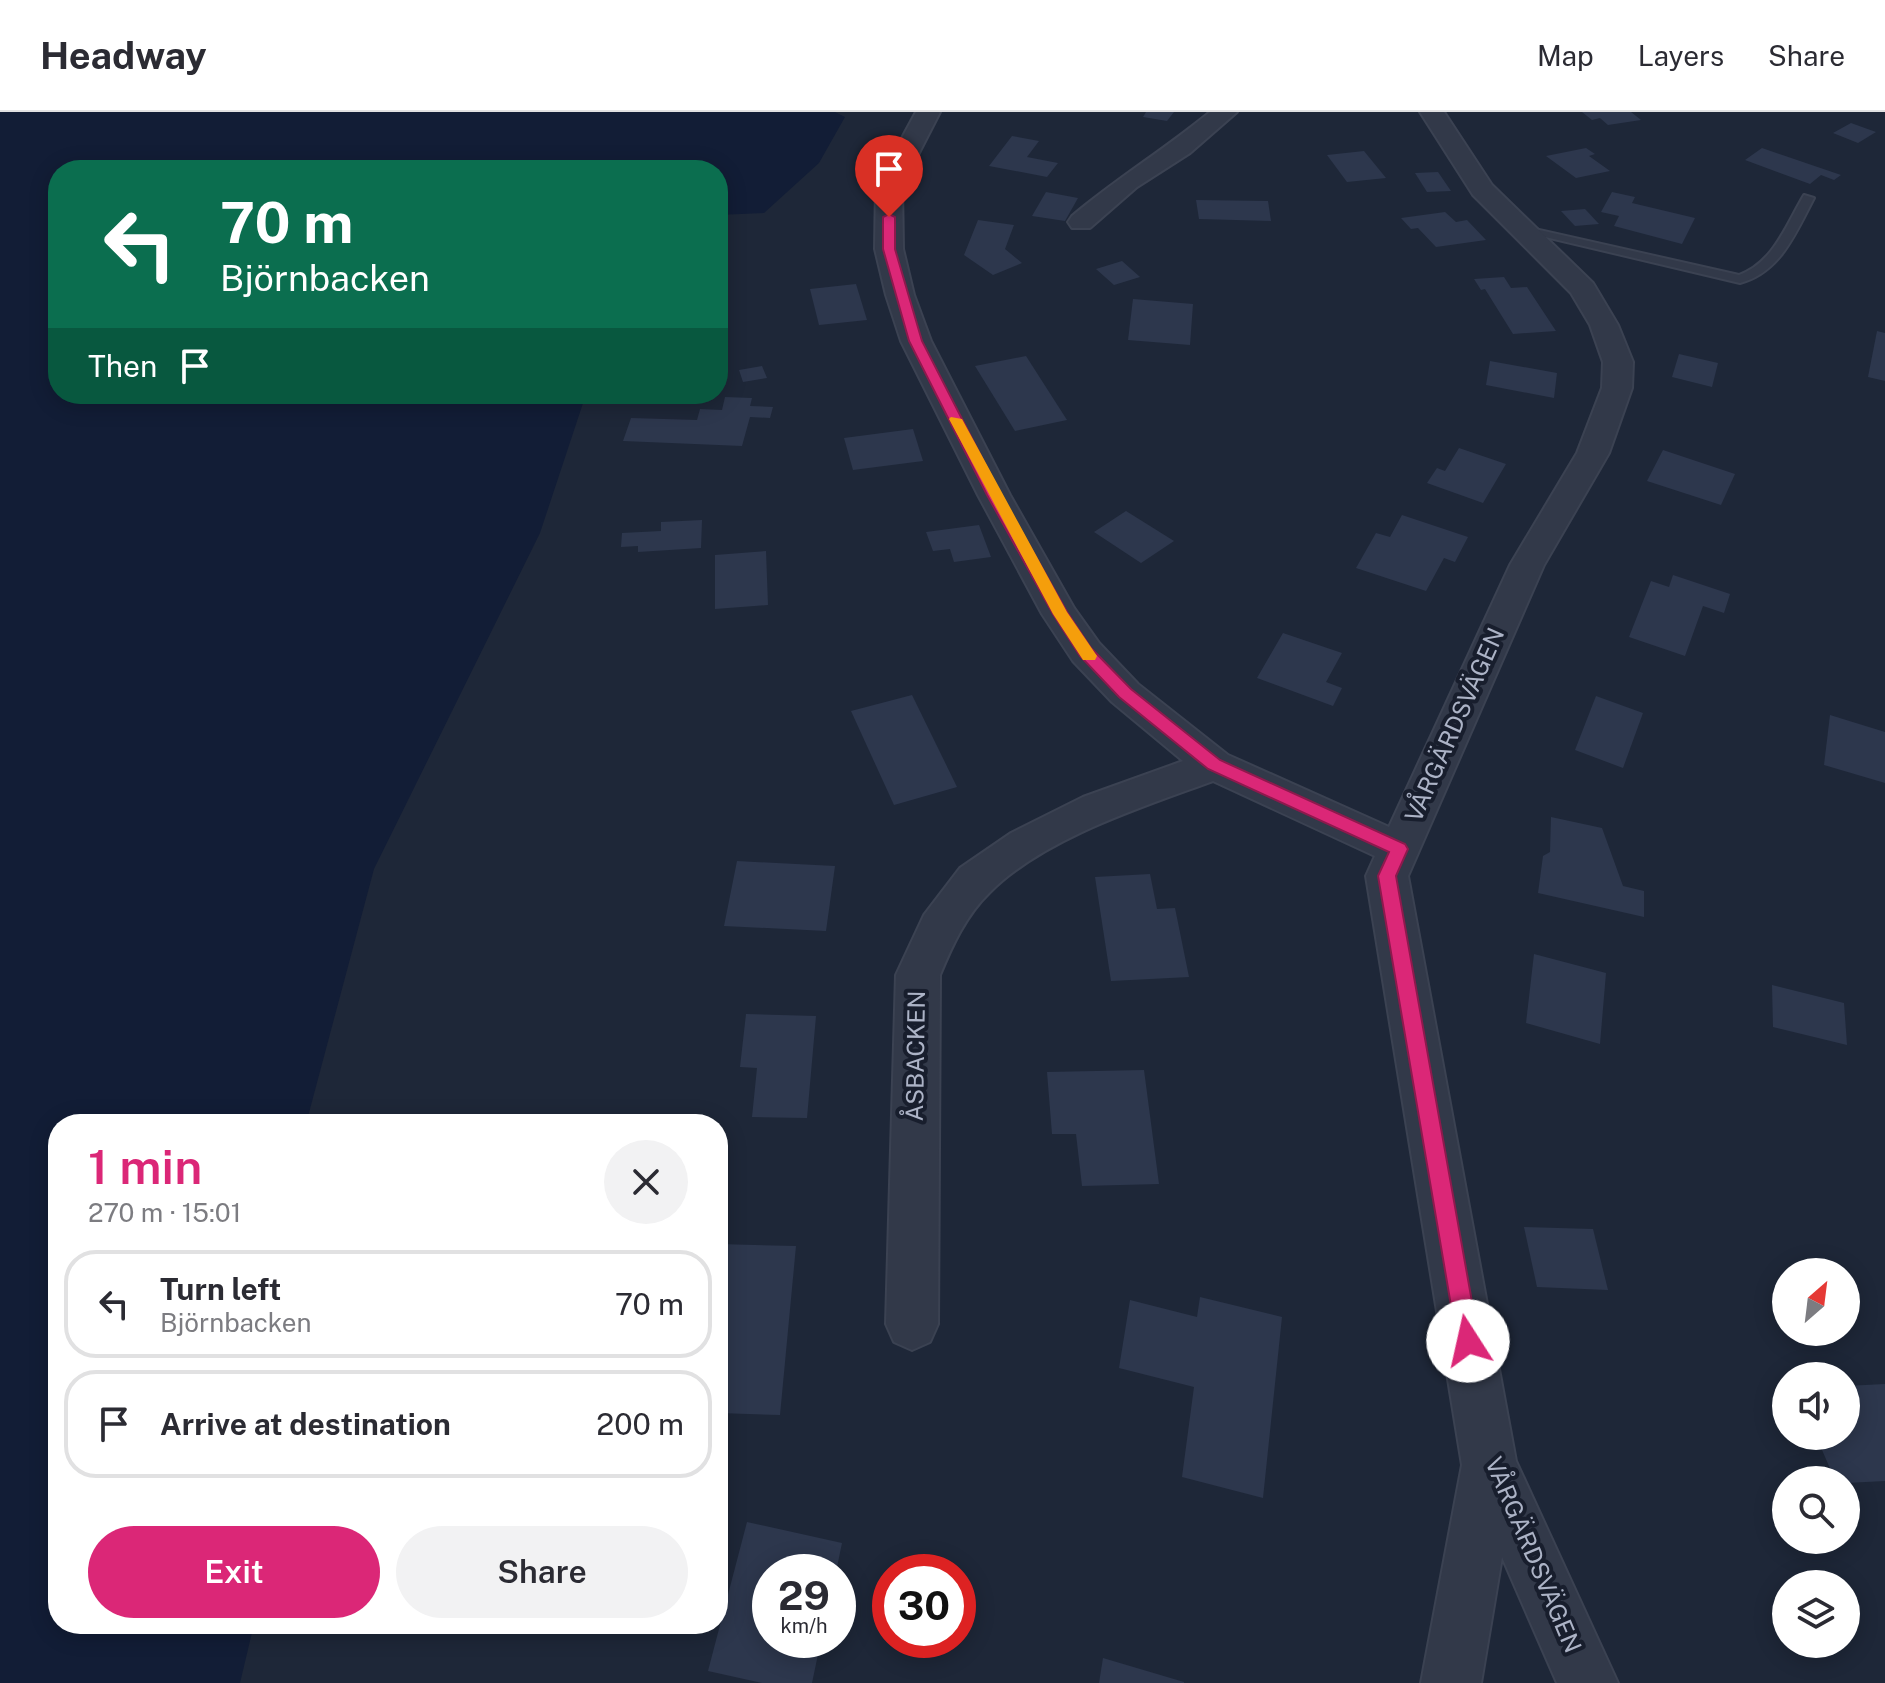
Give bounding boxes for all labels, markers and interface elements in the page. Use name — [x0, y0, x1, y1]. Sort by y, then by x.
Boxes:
text: Headway — [40, 33, 207, 78]
text: Map — [1537, 39, 1594, 72]
text: Layers — [1638, 39, 1724, 72]
text: Share — [1768, 39, 1845, 72]
pin — [855, 135, 923, 217]
icon: arrive — [867, 147, 911, 191]
text: 70 m — [220, 190, 353, 256]
icon: left — [88, 192, 192, 296]
text: Björnbacken — [220, 257, 430, 299]
icon: arrive — [173, 344, 217, 388]
text: Then — [88, 348, 157, 384]
street label: VÅRGÄRDSVÄGEN — [1398, 623, 1510, 826]
street label: ÅSBACKEN — [899, 990, 930, 1122]
text: 1 min — [88, 1138, 202, 1195]
button: close — [604, 1140, 688, 1224]
text: 270 m · 15:01 — [88, 1197, 241, 1228]
north arrow — [1772, 1258, 1860, 1346]
map controls — [1772, 1258, 1860, 1658]
text: Turn left — [160, 1271, 281, 1307]
icon: left — [92, 1282, 136, 1326]
text: 70 m — [615, 1286, 684, 1322]
position arrow — [1426, 1299, 1510, 1383]
text: Björnbacken — [160, 1307, 312, 1338]
button: sound — [1772, 1362, 1860, 1450]
icon: arrive — [92, 1402, 136, 1446]
text: Arrive at destination — [160, 1406, 451, 1442]
text: 200 m — [596, 1406, 684, 1442]
street label: VÅRGÄRDSVÄGEN — [1480, 1452, 1589, 1657]
button: search — [1772, 1466, 1860, 1554]
button: Exit — [88, 1526, 380, 1618]
button: Share — [396, 1526, 688, 1618]
speed limit sign: 30 — [872, 1554, 976, 1658]
button: layers — [1772, 1570, 1860, 1658]
text: 29 — [778, 1572, 830, 1619]
text: km/h — [780, 1614, 828, 1638]

